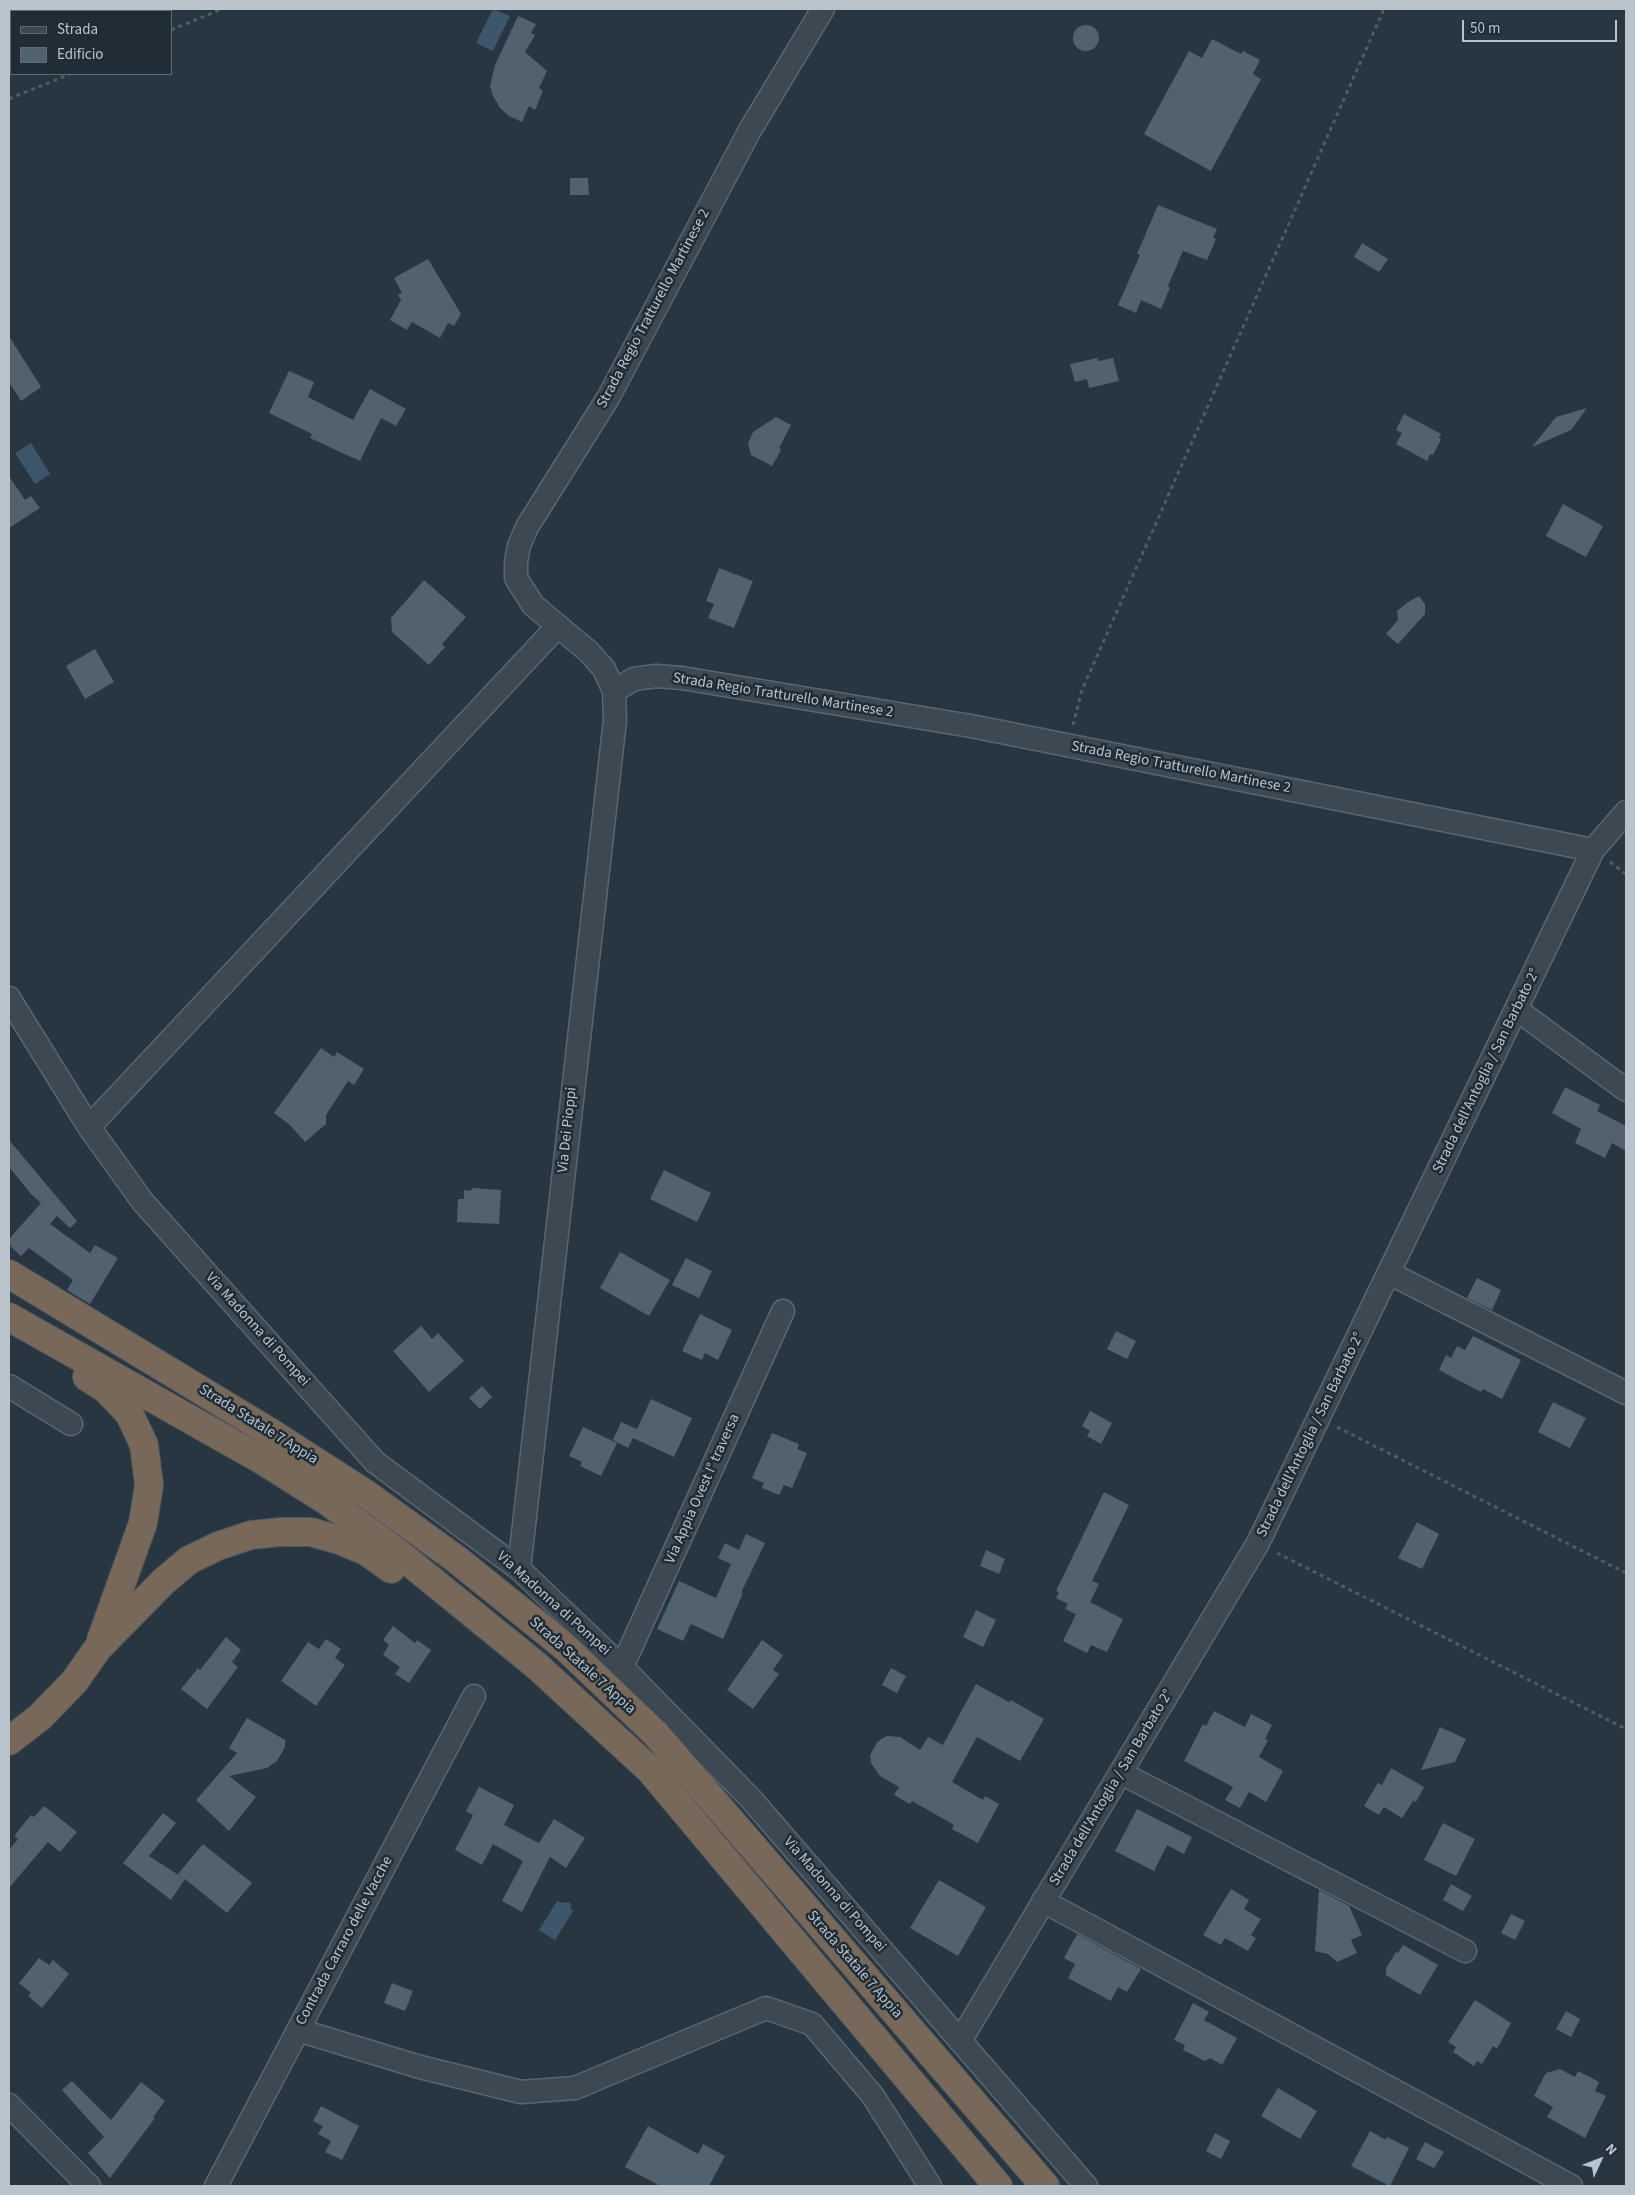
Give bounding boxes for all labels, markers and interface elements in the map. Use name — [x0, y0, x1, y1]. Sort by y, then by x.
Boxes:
legend — [10, 10, 172, 75]
scale bar — [1465, 10, 1620, 42]
text: 50 m — [1470, 18, 1500, 39]
text: Strada — [57, 19, 98, 40]
text: Edificio — [57, 44, 104, 65]
street label: Strada Regio Tratturello Martinese 2 — [594, 206, 714, 412]
street label: Strada Regio Tratturello Martinese 2 — [671, 670, 895, 722]
street label: Strada Regio Tratturello Martinese 2 — [1070, 738, 1292, 798]
street label: Strada dell'Antoglia / San Barbato 2° — [1429, 966, 1545, 1176]
street label: Via Dei Pioppi — [555, 1086, 581, 1174]
street label: Via Madonna di Pompei — [201, 1269, 313, 1391]
street label: Strada dell'Antoglia / San Barbato 2° — [1253, 1330, 1369, 1540]
street label: Strada Statale 7 Appia — [195, 1381, 321, 1469]
street label: Via Appia Ovest I° traversa — [662, 1411, 744, 1567]
street label: Via Madonna di Pompei — [492, 1548, 614, 1660]
street label: Strada Statale 7 Appia — [525, 1614, 639, 1718]
street label: Strada dell'Antoglia / San Barbato 2° — [1046, 1687, 1178, 1889]
street label: Via Madonna di Pompei — [779, 1834, 889, 1956]
street label: Contrada Carraro delle Vacche — [293, 1853, 397, 2029]
street label: Strada Statale 7 Appia — [802, 1907, 906, 2023]
north arrow — [1575, 2135, 1625, 2185]
text: N — [1600, 2140, 1621, 2160]

